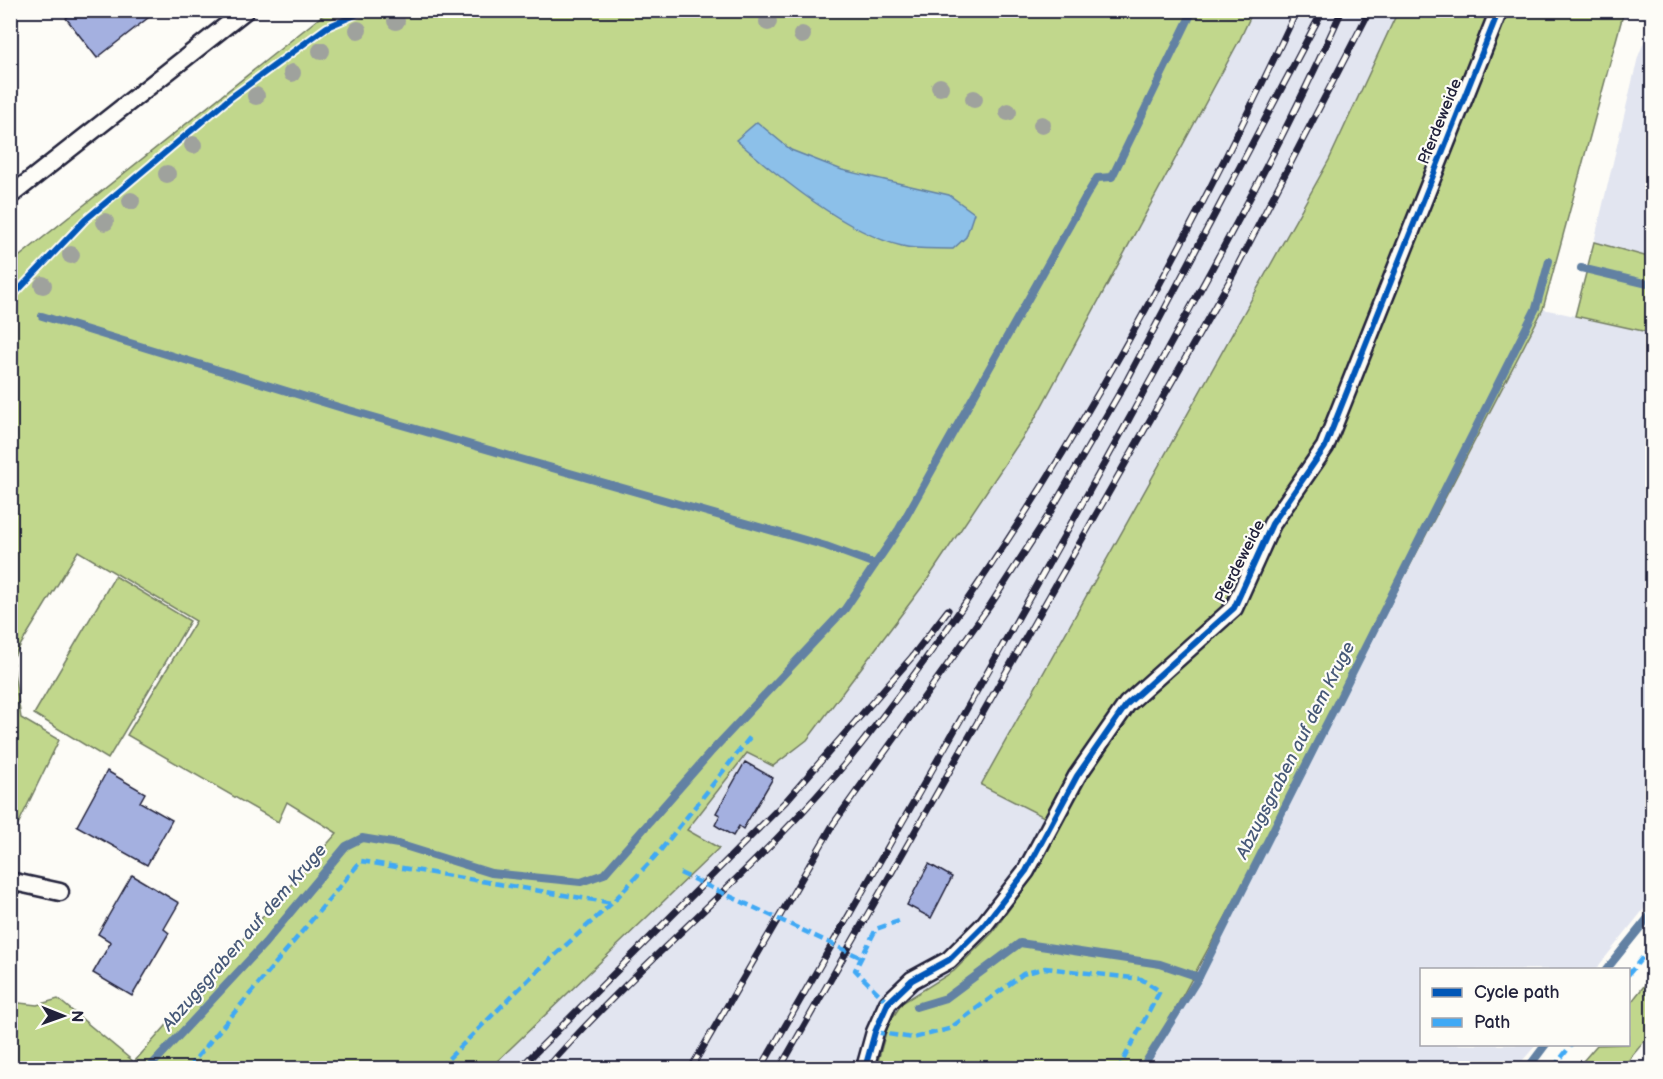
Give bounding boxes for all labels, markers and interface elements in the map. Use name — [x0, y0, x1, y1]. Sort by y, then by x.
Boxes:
street label: Pferdeweide — [1415, 76, 1466, 167]
street label: Pferdeweide — [1211, 517, 1270, 606]
water label: Abzugsgraben auf dem Kruge — [1231, 638, 1359, 863]
water label: Abzugsgraben auf dem Kruge — [157, 840, 331, 1036]
legend — [1420, 968, 1630, 1046]
text: Cycle path — [1474, 982, 1560, 1003]
north arrow — [33, 986, 93, 1046]
text: N — [67, 1010, 86, 1022]
text: Path — [1474, 1012, 1510, 1033]

